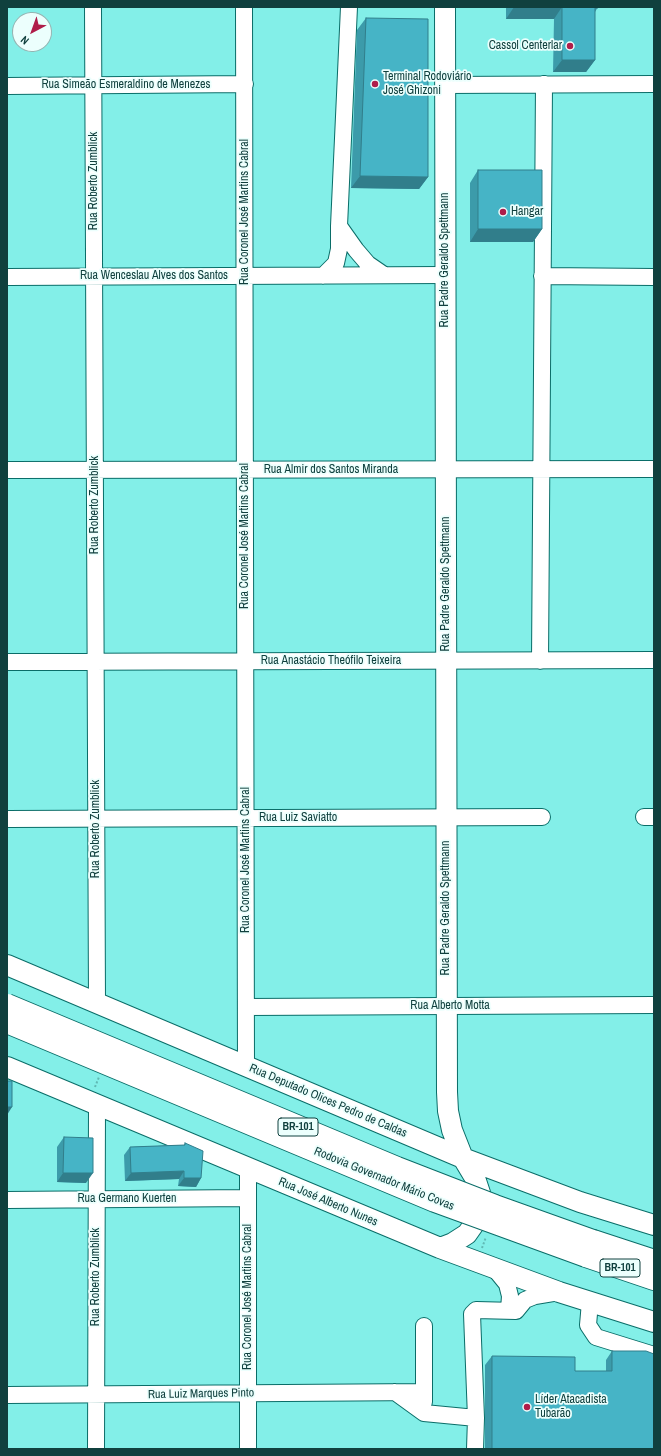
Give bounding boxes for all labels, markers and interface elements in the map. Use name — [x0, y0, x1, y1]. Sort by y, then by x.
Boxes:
north arrow — [12, 12, 52, 52]
text: N — [18, 33, 32, 48]
place label: Cassol Centerlar — [489, 39, 562, 53]
marker: Cassol Centerlar — [565, 41, 575, 51]
place label: Terminal Rodoviário José Ghizoni — [383, 70, 472, 98]
street label: Rua Simeão Esmeraldino de Menezes — [41, 78, 211, 92]
marker: Terminal Rodoviário José Ghizoni — [370, 79, 380, 89]
street label: Rua Roberto Zumblick — [87, 132, 101, 230]
street label: Rua Coronel José Martins Cabral — [238, 139, 252, 285]
street label: Rua Padre Geraldo Spettmann — [438, 192, 452, 328]
place label: Hangar — [511, 205, 543, 219]
marker: Hangar — [498, 207, 508, 217]
street label: Rua Wenceslau Alves dos Santos — [80, 269, 228, 283]
street label: Rua Roberto Zumblick — [88, 456, 102, 554]
street label: Rua Coronel José Martins Cabral — [238, 463, 252, 609]
street label: Rua Almir dos Santos Miranda — [264, 463, 398, 477]
street label: Rua Padre Geraldo Spettmann — [439, 516, 453, 652]
street label: Rua Anastácio Theófilo Teixeira — [261, 654, 401, 668]
street label: Rua Roberto Zumblick — [89, 780, 103, 878]
street label: Rua Coronel José Martins Cabral — [239, 787, 253, 933]
street label: Rua Luiz Saviatto — [259, 811, 337, 825]
street label: Rua Padre Geraldo Spettmann — [439, 840, 453, 976]
street label: Rua Alberto Motta — [410, 999, 490, 1013]
street label: Rua Deputado Olices Pedro de Caldas — [247, 1061, 409, 1141]
road number: BR-101 — [278, 1118, 318, 1136]
street label: Rodovia Governador Mário Covas — [312, 1144, 456, 1214]
street label: Rua José Alberto Nunes — [276, 1175, 380, 1229]
street label: Rua Germano Kuerten — [78, 1192, 176, 1206]
street label: Rua Coronel José Martins Cabral — [241, 1224, 255, 1370]
street label: Rua Roberto Zumblick — [89, 1228, 103, 1326]
road number: BR-101 — [600, 1259, 640, 1277]
street label: Rua Luiz Marques Pinto — [148, 1386, 254, 1402]
place label: Líder Atacadista Tubarão — [535, 1393, 607, 1421]
marker: Líder Atacadista Tubarão — [522, 1402, 532, 1412]

